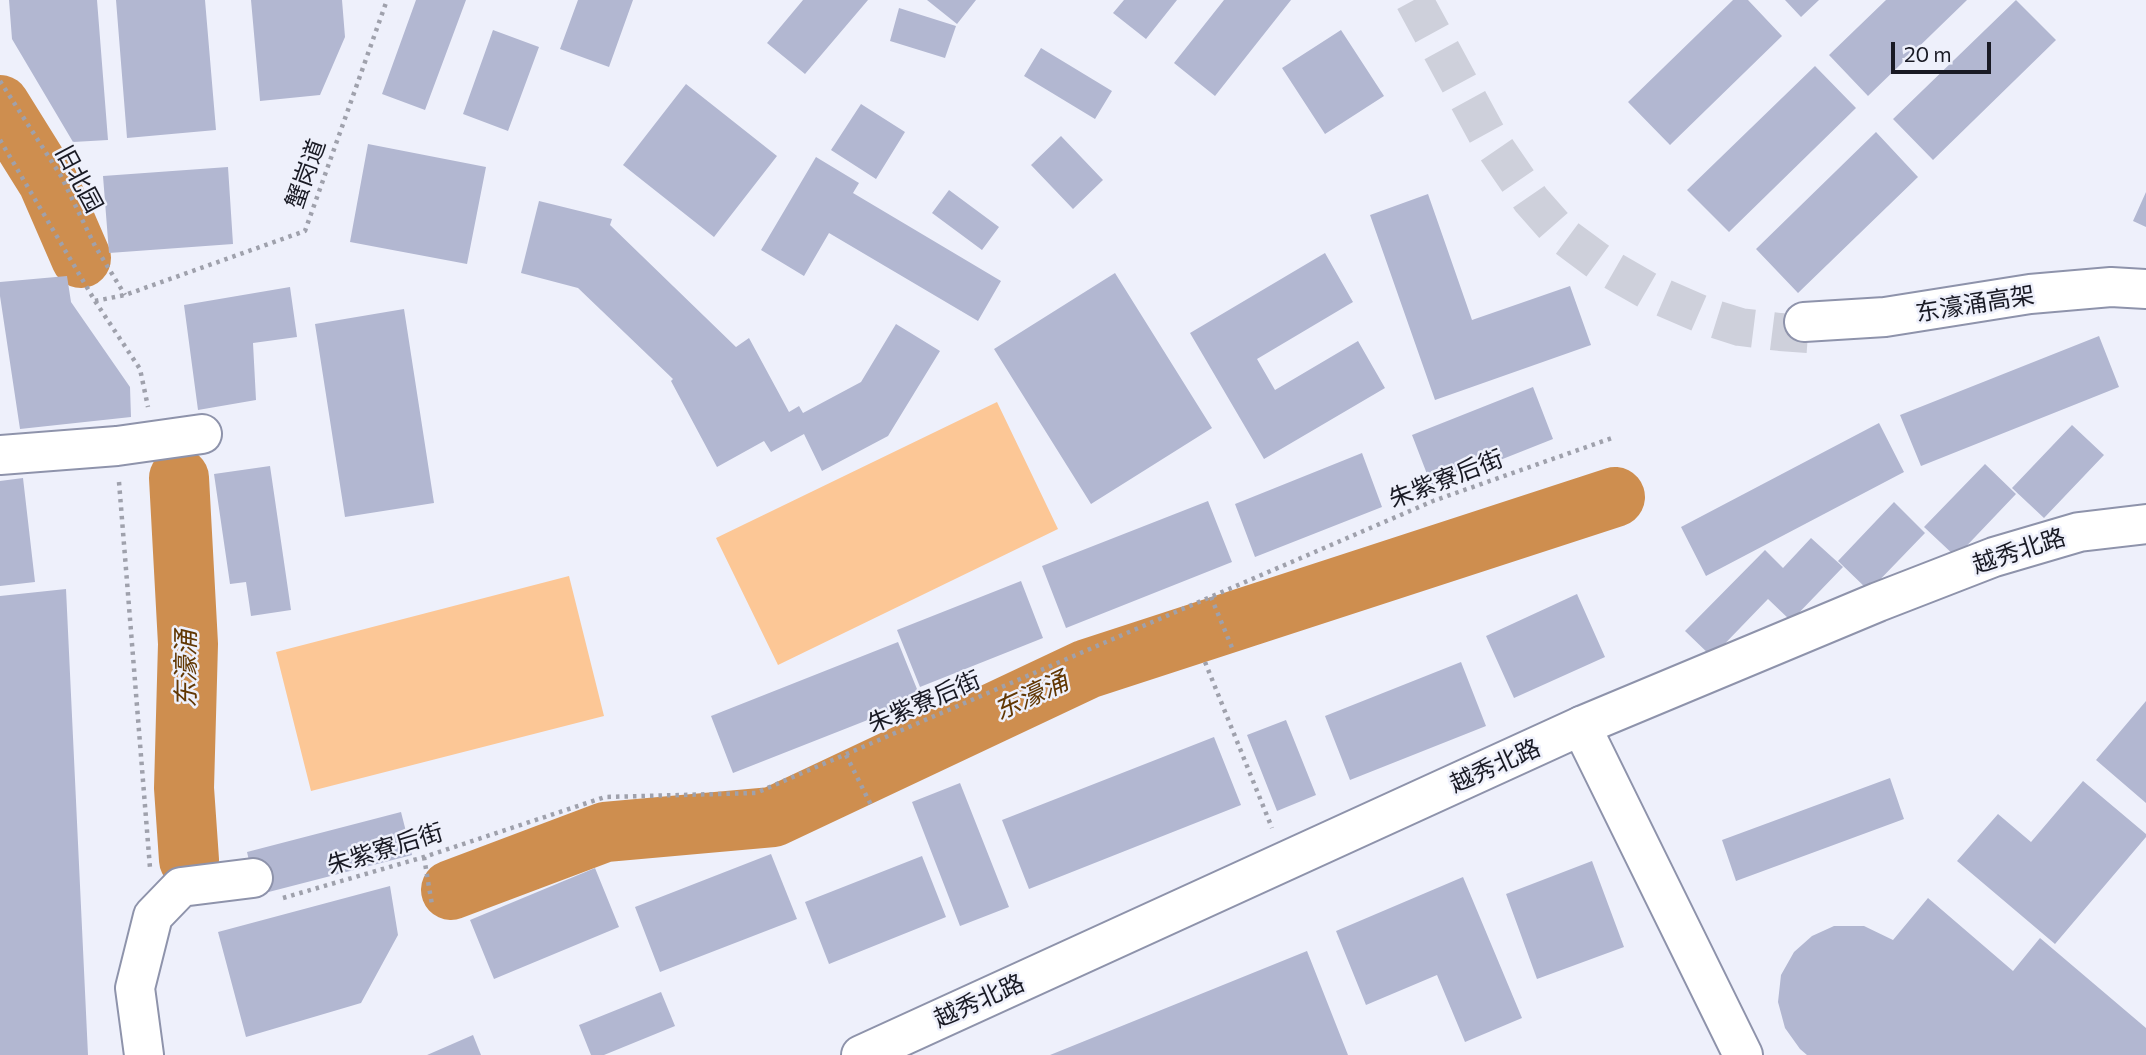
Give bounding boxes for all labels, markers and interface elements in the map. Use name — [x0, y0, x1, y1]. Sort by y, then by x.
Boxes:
scale bar — [1894, 28, 1994, 72]
text: 20 m — [1904, 41, 1952, 66]
street label: 蟹岗道 — [280, 135, 332, 213]
street label: 旧北园 — [49, 140, 109, 218]
street label: 东濠涌高架 — [1913, 280, 2037, 328]
street label: 朱紫寮后街 — [1385, 444, 1507, 514]
street label: 越秀北路 — [1969, 522, 2069, 580]
water label: 东濠涌 — [170, 630, 202, 708]
street label: 朱紫寮后街 — [863, 665, 985, 739]
water label: 东濠涌 — [989, 665, 1073, 727]
street label: 越秀北路 — [1445, 733, 1545, 799]
street label: 朱紫寮后街 — [323, 818, 447, 880]
street label: 越秀北路 — [929, 968, 1029, 1034]

